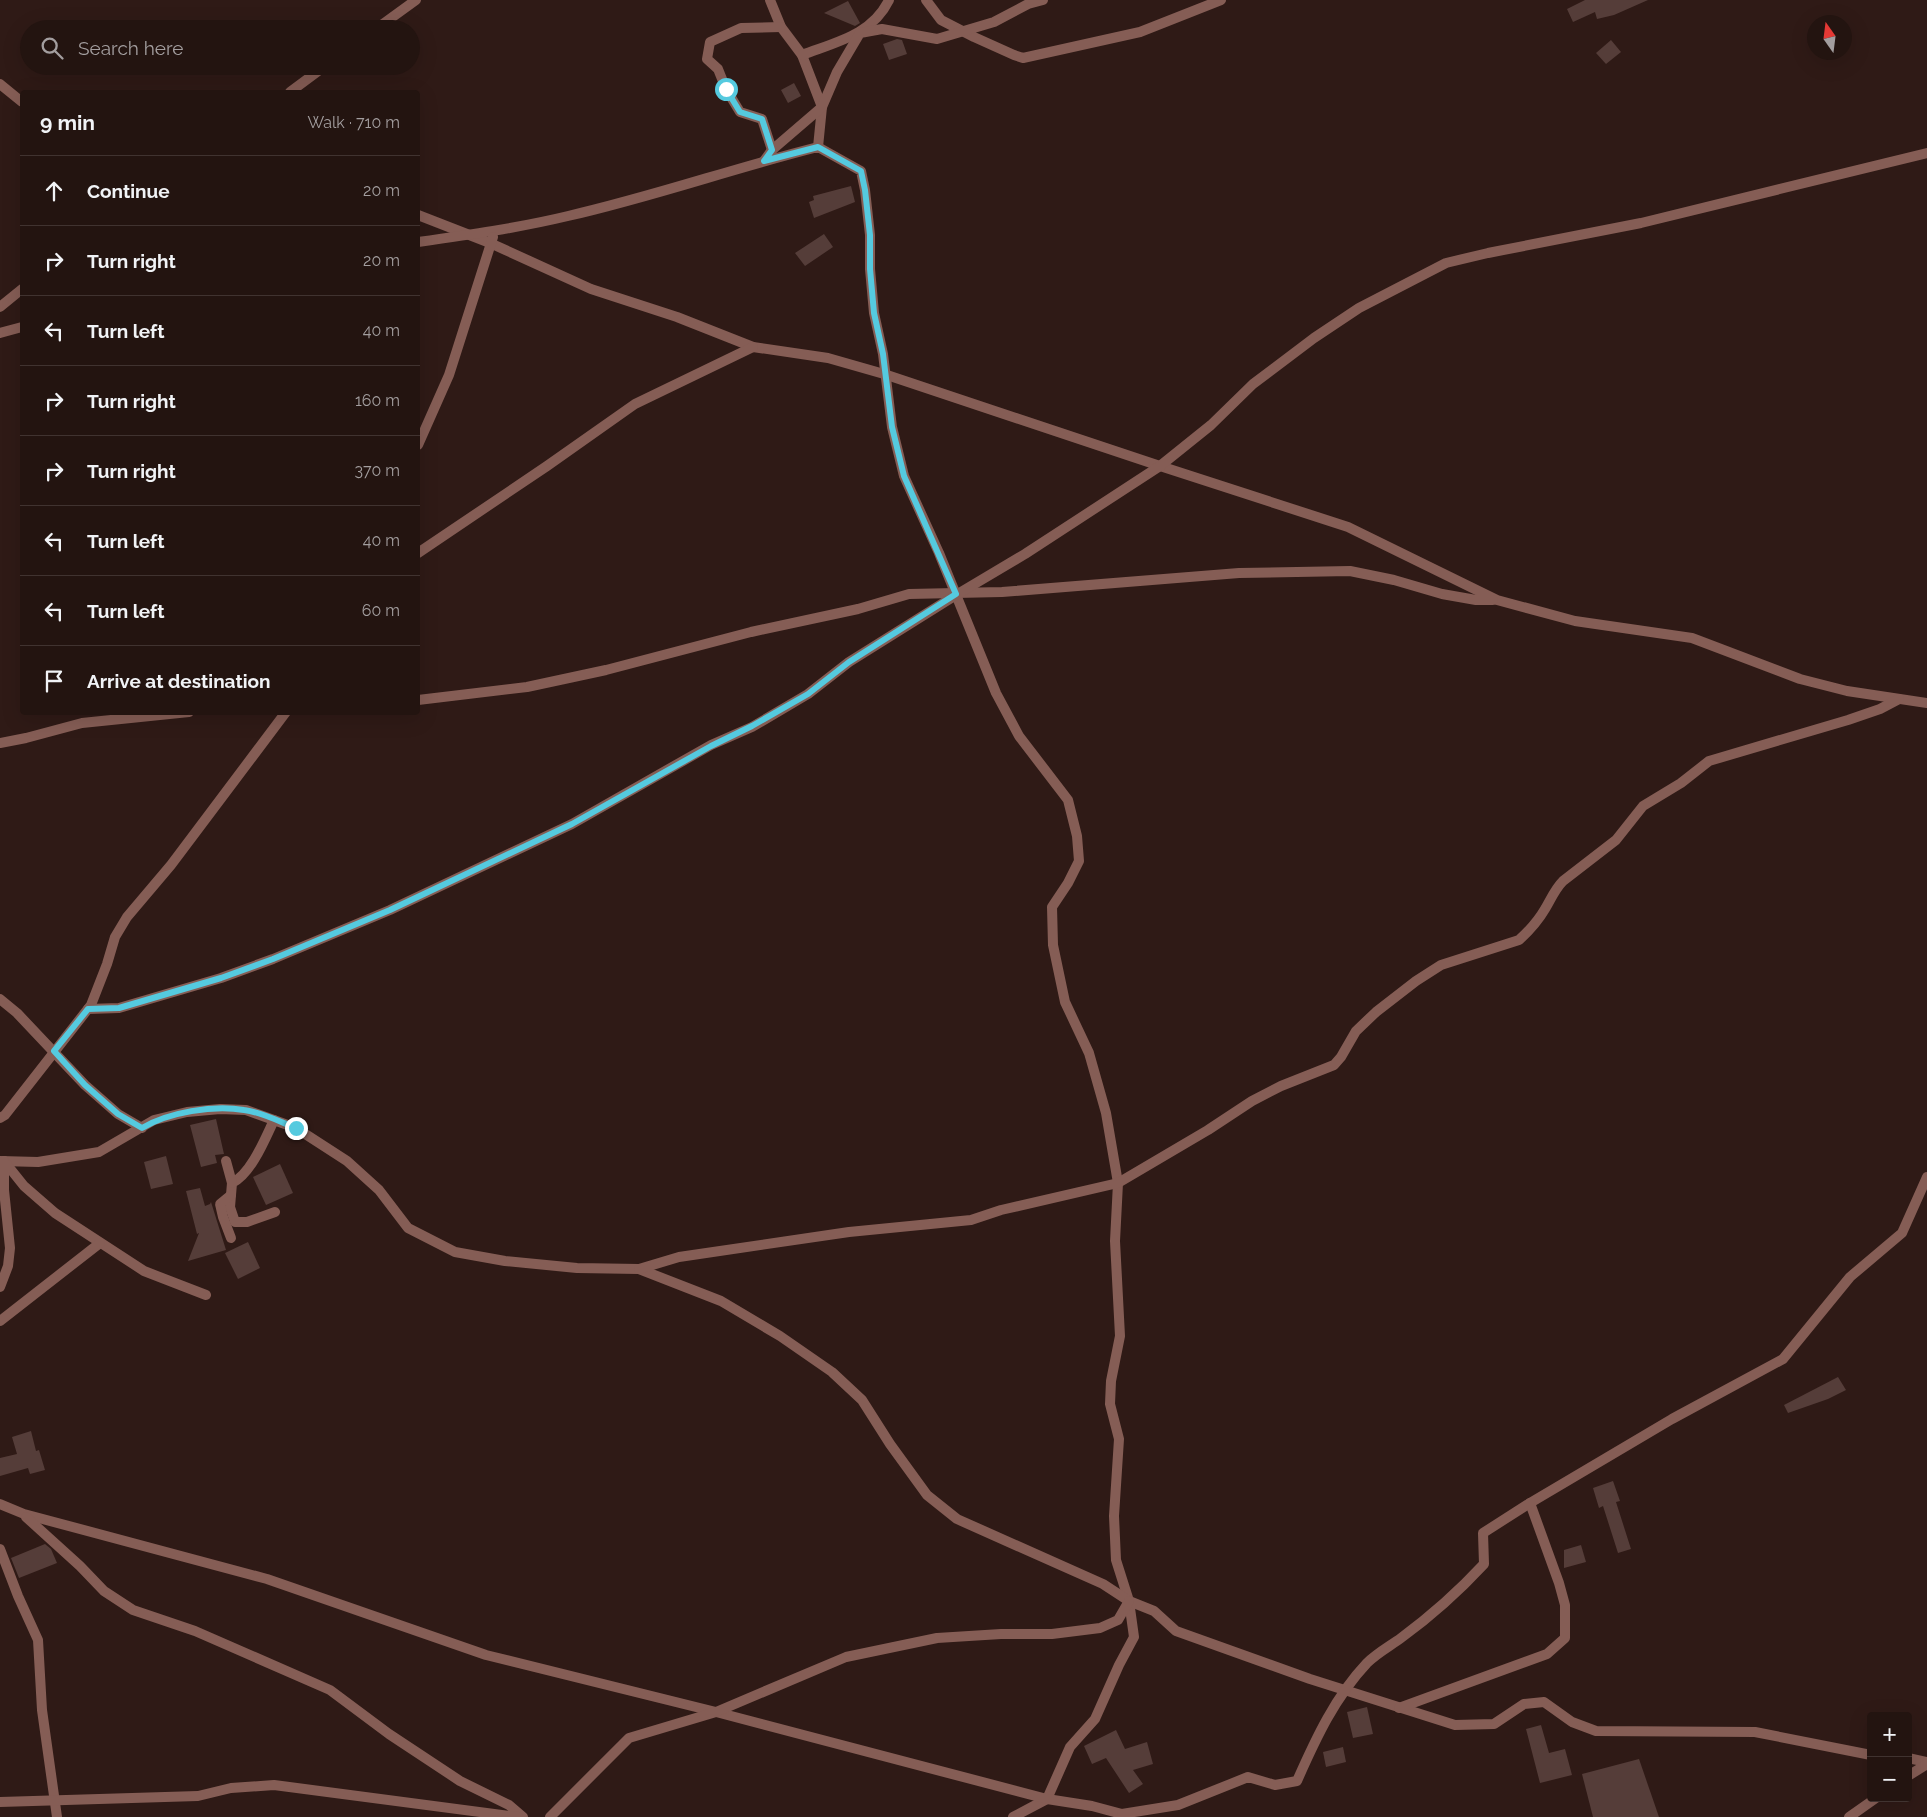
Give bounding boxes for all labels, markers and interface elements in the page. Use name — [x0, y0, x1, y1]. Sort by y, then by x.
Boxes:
north arrow — [1807, 15, 1852, 60]
search box — [20, 20, 420, 75]
icon: search — [38, 34, 66, 62]
text: Search here — [78, 37, 184, 59]
route start — [715, 78, 738, 101]
text: 9 min — [40, 110, 95, 135]
text: Walk · 710 m — [307, 113, 400, 132]
icon: ahead — [40, 177, 68, 205]
text: Continue — [87, 180, 170, 202]
text: 20 m — [363, 181, 400, 200]
icon: right — [40, 247, 68, 275]
text: Turn right — [87, 250, 176, 272]
text: 20 m — [363, 251, 400, 270]
icon: left — [40, 317, 68, 345]
text: Turn left — [87, 320, 164, 342]
text: 40 m — [363, 321, 400, 340]
icon: right — [40, 387, 68, 415]
text: Turn right — [87, 390, 176, 412]
text: 160 m — [355, 391, 400, 410]
icon: right — [40, 457, 68, 485]
text: Turn right — [87, 460, 176, 482]
text: 370 m — [354, 461, 400, 480]
icon: left — [40, 527, 68, 555]
text: Turn left — [87, 530, 164, 552]
text: 40 m — [363, 531, 400, 550]
icon: left — [40, 597, 68, 625]
text: Turn left — [87, 600, 164, 622]
text: 60 m — [362, 601, 400, 620]
icon: arrive — [40, 667, 68, 695]
text: Arrive at destination — [87, 670, 271, 692]
route end — [285, 1117, 308, 1140]
map controls — [1867, 1712, 1912, 1802]
button: + — [1867, 1712, 1912, 1757]
button: − — [1867, 1757, 1912, 1802]

